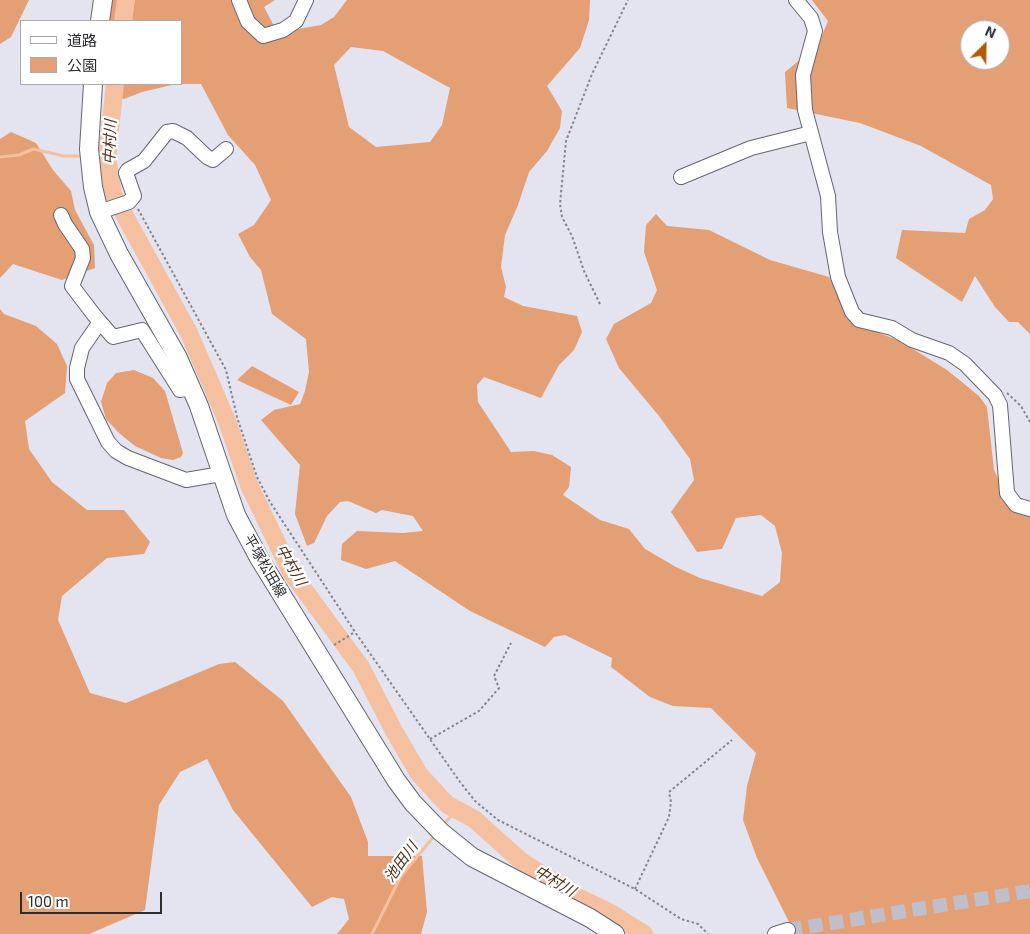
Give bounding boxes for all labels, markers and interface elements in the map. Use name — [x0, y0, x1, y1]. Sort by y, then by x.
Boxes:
legend — [20, 20, 182, 85]
north arrow — [960, 20, 1010, 70]
text: N — [983, 22, 999, 41]
text: 道路 — [67, 31, 97, 49]
text: 公園 — [67, 56, 97, 74]
water label: 中村川 — [100, 119, 120, 165]
street label: 平塚松田線 — [240, 531, 290, 601]
water label: 中村川 — [272, 541, 310, 589]
water label: 池田川 — [380, 839, 422, 885]
water label: 中村川 — [531, 862, 579, 900]
scale bar — [22, 882, 165, 914]
text: 100 m — [28, 892, 69, 910]

